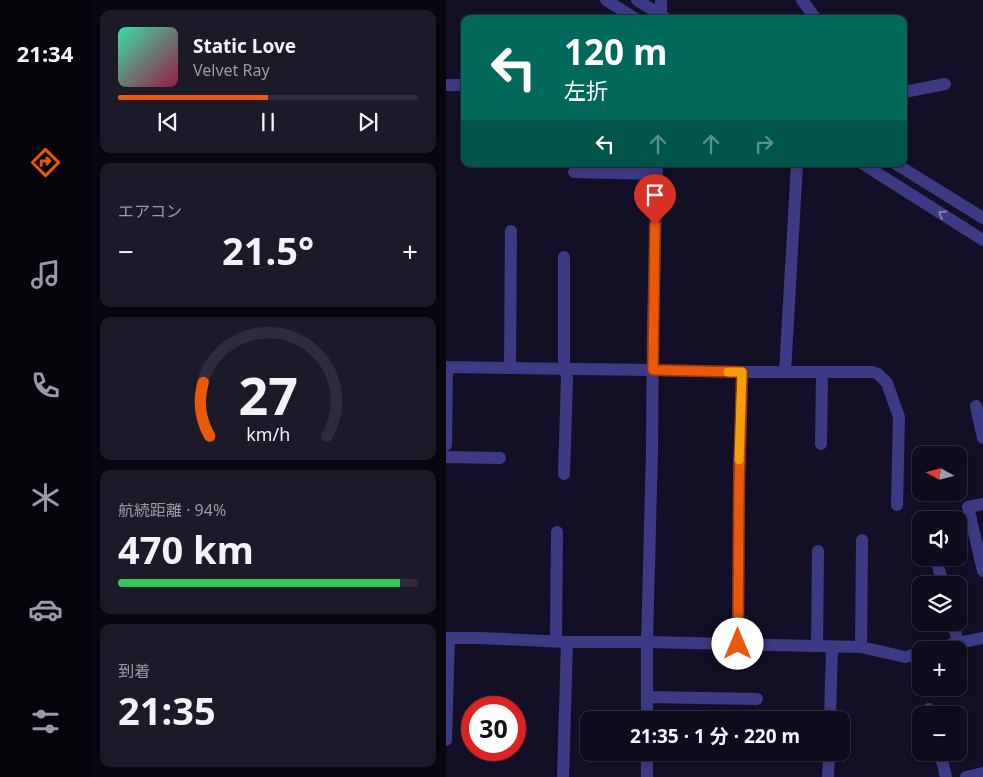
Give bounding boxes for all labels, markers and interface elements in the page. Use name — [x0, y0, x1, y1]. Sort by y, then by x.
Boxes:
text: 120 m — [564, 28, 667, 75]
text: Static Love — [193, 33, 296, 59]
icon: left — [481, 35, 546, 100]
text: 21:34 — [17, 38, 73, 68]
text: Velvet Ray — [193, 59, 270, 81]
text: 左折 — [564, 75, 608, 105]
icon: previous — [154, 108, 182, 136]
icon: pause — [254, 108, 282, 136]
icon: next — [354, 108, 382, 136]
icon: left — [591, 130, 619, 158]
icon: ahead — [644, 130, 672, 158]
icon: ahead — [697, 130, 725, 158]
icon: right — [750, 130, 778, 158]
icon: directions — [28, 145, 63, 180]
pin — [634, 174, 676, 225]
icon: arrive — [641, 181, 669, 209]
text: エアコン — [118, 200, 182, 222]
one-way arrow — [938, 211, 947, 221]
text: 21.5° — [222, 224, 314, 276]
text: − — [118, 232, 134, 270]
text: + — [402, 232, 418, 270]
icon: music — [28, 257, 63, 292]
text: 27 — [238, 359, 298, 430]
icon: phone — [28, 368, 63, 403]
text: km/h — [246, 422, 290, 446]
north arrow — [912, 446, 967, 501]
map controls — [912, 446, 967, 761]
icon: climate — [28, 480, 63, 515]
text: 航続距離 · 94% — [118, 499, 226, 521]
button: sound — [912, 511, 967, 566]
text: 470 km — [118, 523, 254, 575]
button: layers — [912, 576, 967, 631]
icon: car — [28, 592, 63, 627]
position arrow — [711, 617, 763, 669]
button: + — [912, 641, 967, 696]
text: 到着 — [118, 660, 150, 682]
text: 21:35 — [118, 684, 216, 736]
speed limit sign: 30 — [461, 696, 526, 761]
icon: filters — [28, 704, 63, 739]
button: − — [912, 706, 967, 761]
text: 21:35 · 1 分 · 220 m — [630, 723, 800, 749]

